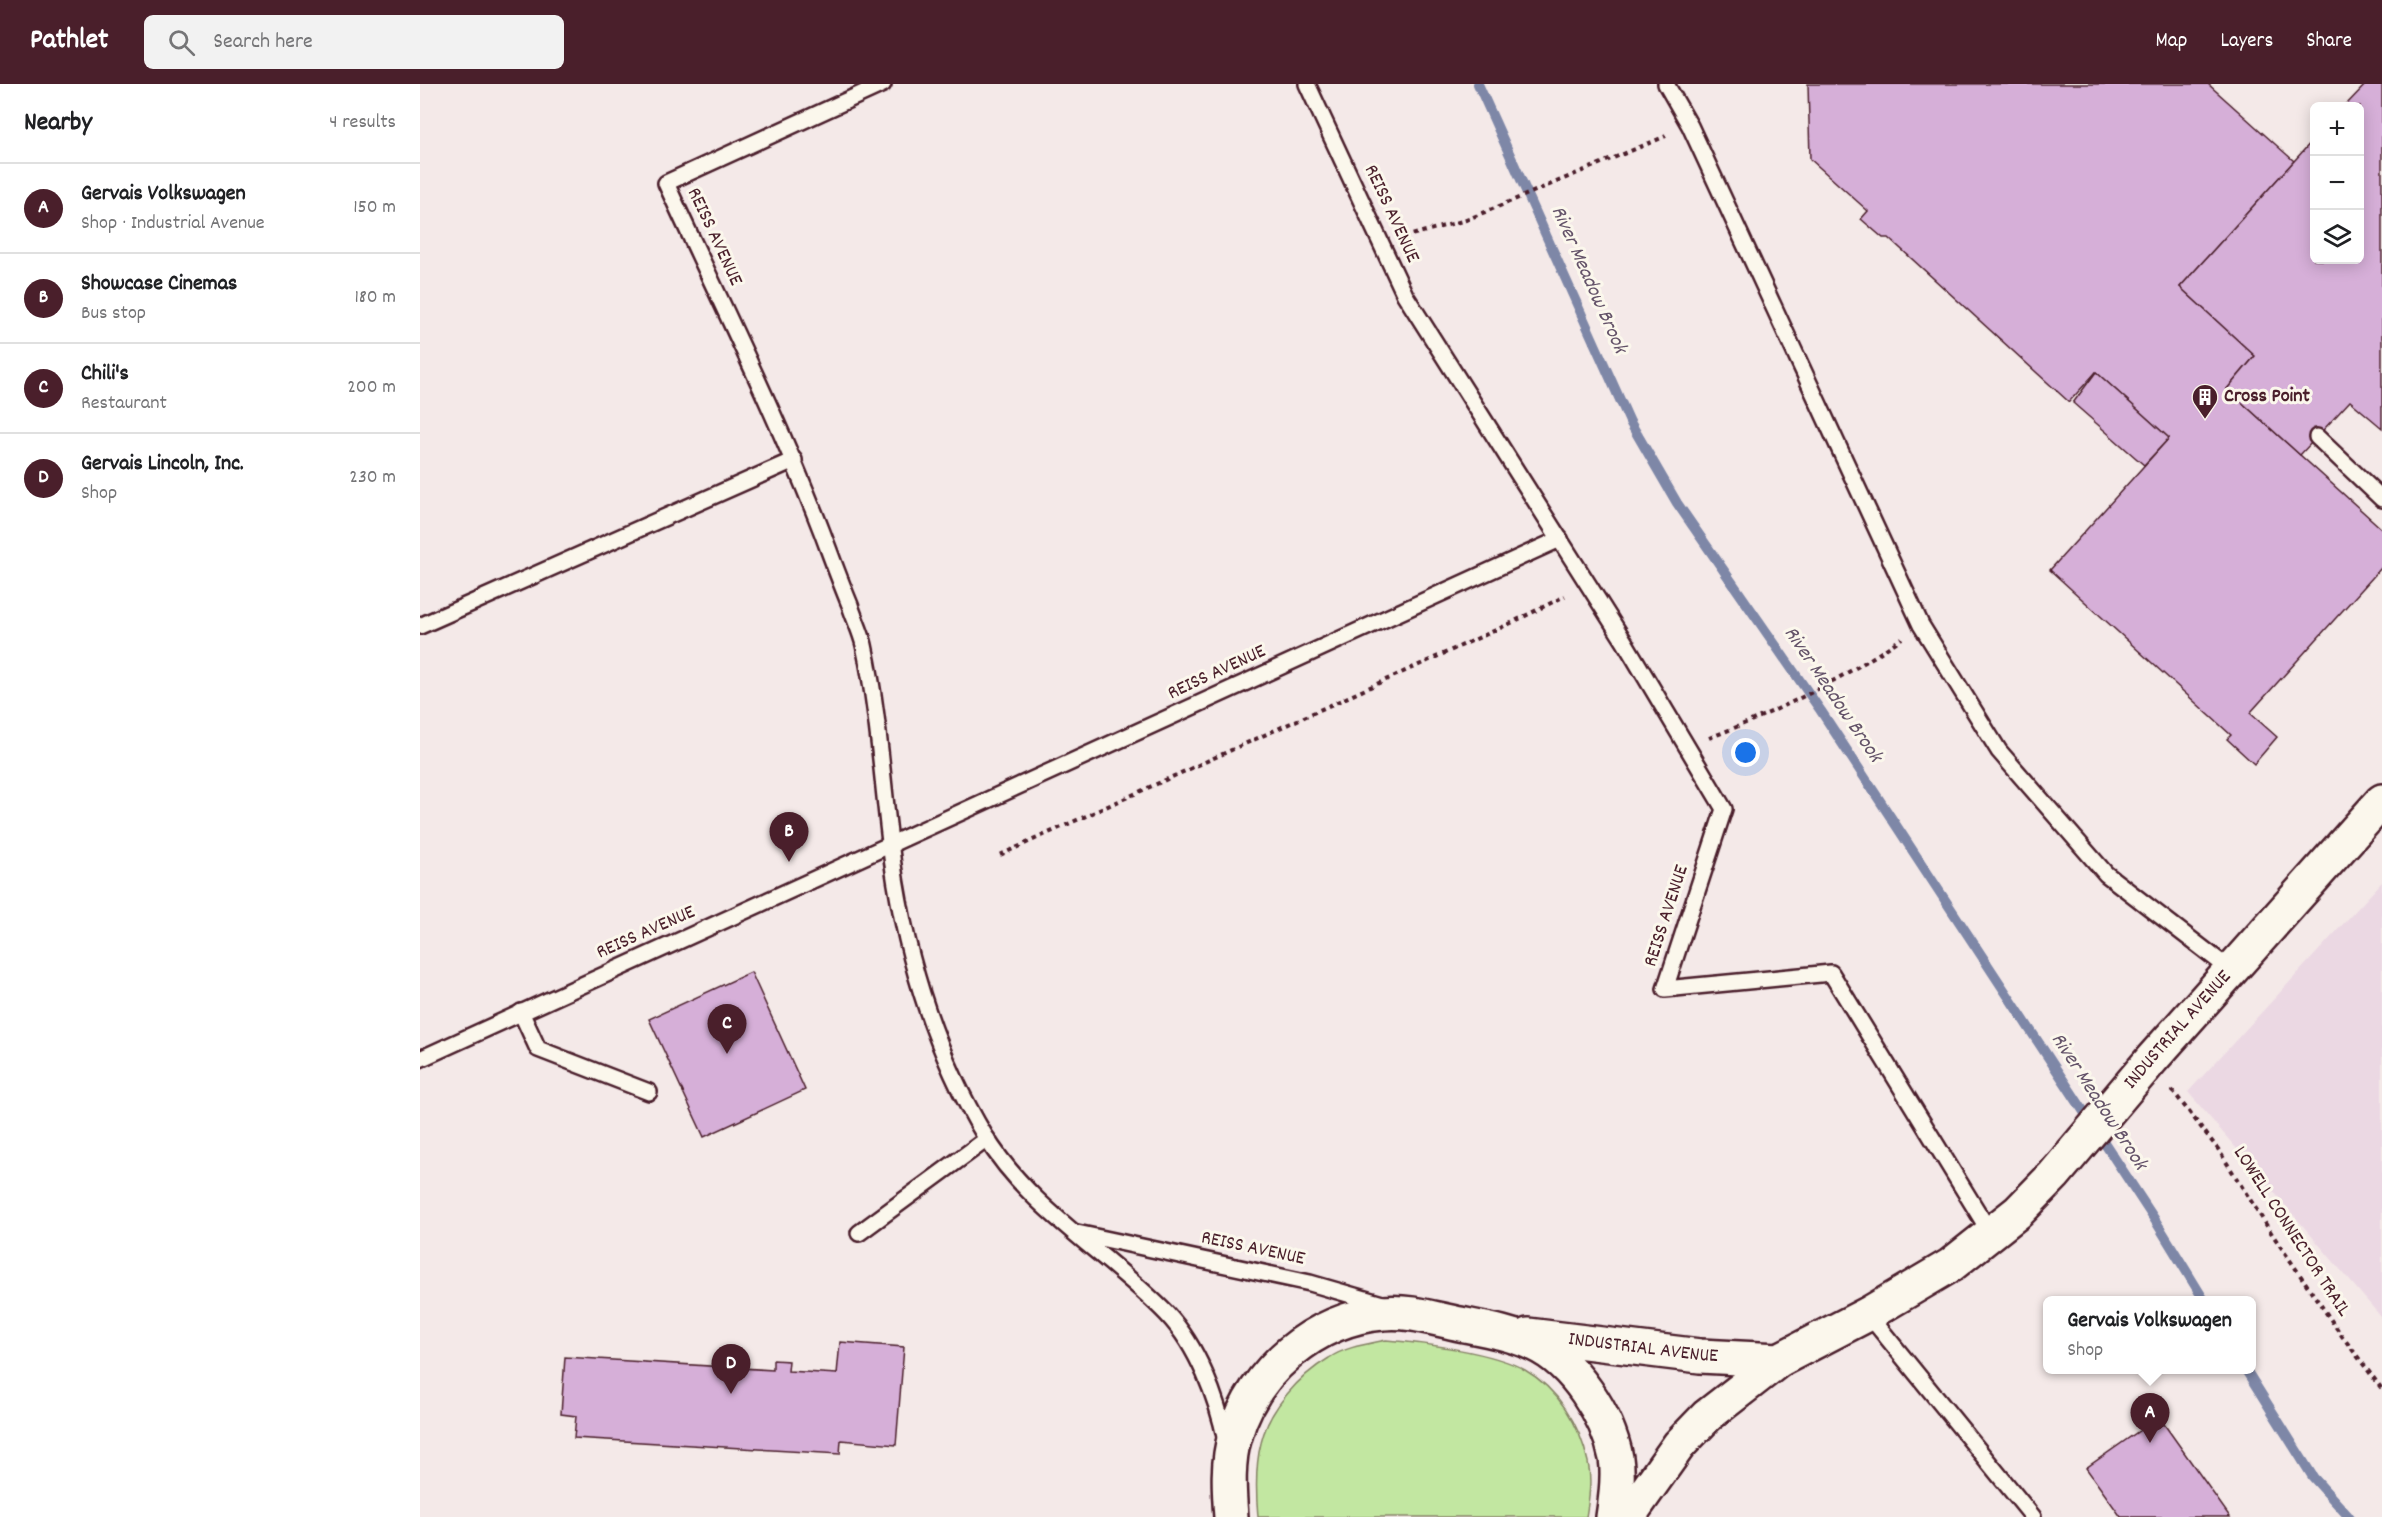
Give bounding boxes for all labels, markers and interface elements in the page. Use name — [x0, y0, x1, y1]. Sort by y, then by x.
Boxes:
search box — [144, 15, 564, 69]
text: Pathlet — [30, 22, 108, 62]
icon: search — [165, 26, 198, 59]
text: Search here — [213, 27, 313, 58]
text: Map — [2156, 27, 2187, 57]
text: Layers — [2220, 27, 2273, 57]
text: Share — [2306, 27, 2352, 57]
map controls — [2310, 102, 2364, 264]
button: + — [2310, 102, 2364, 156]
text: Nearby — [24, 105, 92, 142]
text: 4 results — [329, 109, 396, 137]
button: − — [2310, 156, 2364, 210]
street label: REISS AVENUE — [1356, 160, 1426, 268]
text: Gervais Volkswagen — [81, 179, 246, 210]
street label: REISS AVENUE — [679, 183, 749, 291]
text: A — [38, 194, 49, 222]
text: 150 m — [353, 194, 396, 222]
water label: River Meadow Brook — [1542, 201, 1635, 361]
text: Shop · Industrial Avenue — [81, 210, 265, 238]
button: layers — [2310, 210, 2364, 264]
text: Showcase Cinemas — [81, 269, 237, 300]
text: B — [39, 284, 48, 312]
text: 180 m — [354, 284, 396, 312]
text: Bus stop — [81, 300, 146, 328]
text: Chili's — [81, 359, 129, 390]
text: C — [39, 374, 48, 402]
text: 200 m — [347, 374, 396, 402]
building icon: Cross Point — [2190, 382, 2220, 420]
place label: Cross Point — [2224, 383, 2311, 411]
text: Restaurant — [81, 390, 167, 418]
text: Gervais Lincoln, Inc. — [81, 449, 244, 480]
text: D — [38, 464, 49, 492]
text: 230 m — [349, 464, 396, 492]
text: Shop — [81, 480, 117, 508]
water label: River Meadow Brook — [1775, 621, 1890, 771]
street label: REISS AVENUE — [1163, 638, 1271, 708]
your location — [1731, 738, 1760, 767]
pin: B — [770, 812, 808, 862]
street label: REISS AVENUE — [1637, 862, 1697, 970]
street label: REISS AVENUE — [592, 899, 700, 967]
street label: INDUSTRIAL AVENUE — [2118, 964, 2238, 1096]
pin: C — [708, 1004, 746, 1054]
water label: River Meadow Brook — [2042, 1027, 2155, 1179]
street label: LOWELL CONNECTOR TRAIL — [2225, 1141, 2357, 1323]
street label: REISS AVENUE — [1199, 1224, 1307, 1274]
popup — [2043, 1296, 2256, 1374]
text: Gervais Volkswagen — [2067, 1306, 2232, 1337]
street label: INDUSTRIAL AVENUE — [1567, 1326, 1719, 1371]
text: Shop — [2067, 1337, 2103, 1365]
pin: D — [712, 1344, 750, 1394]
pin: A — [2130, 1394, 2170, 1443]

